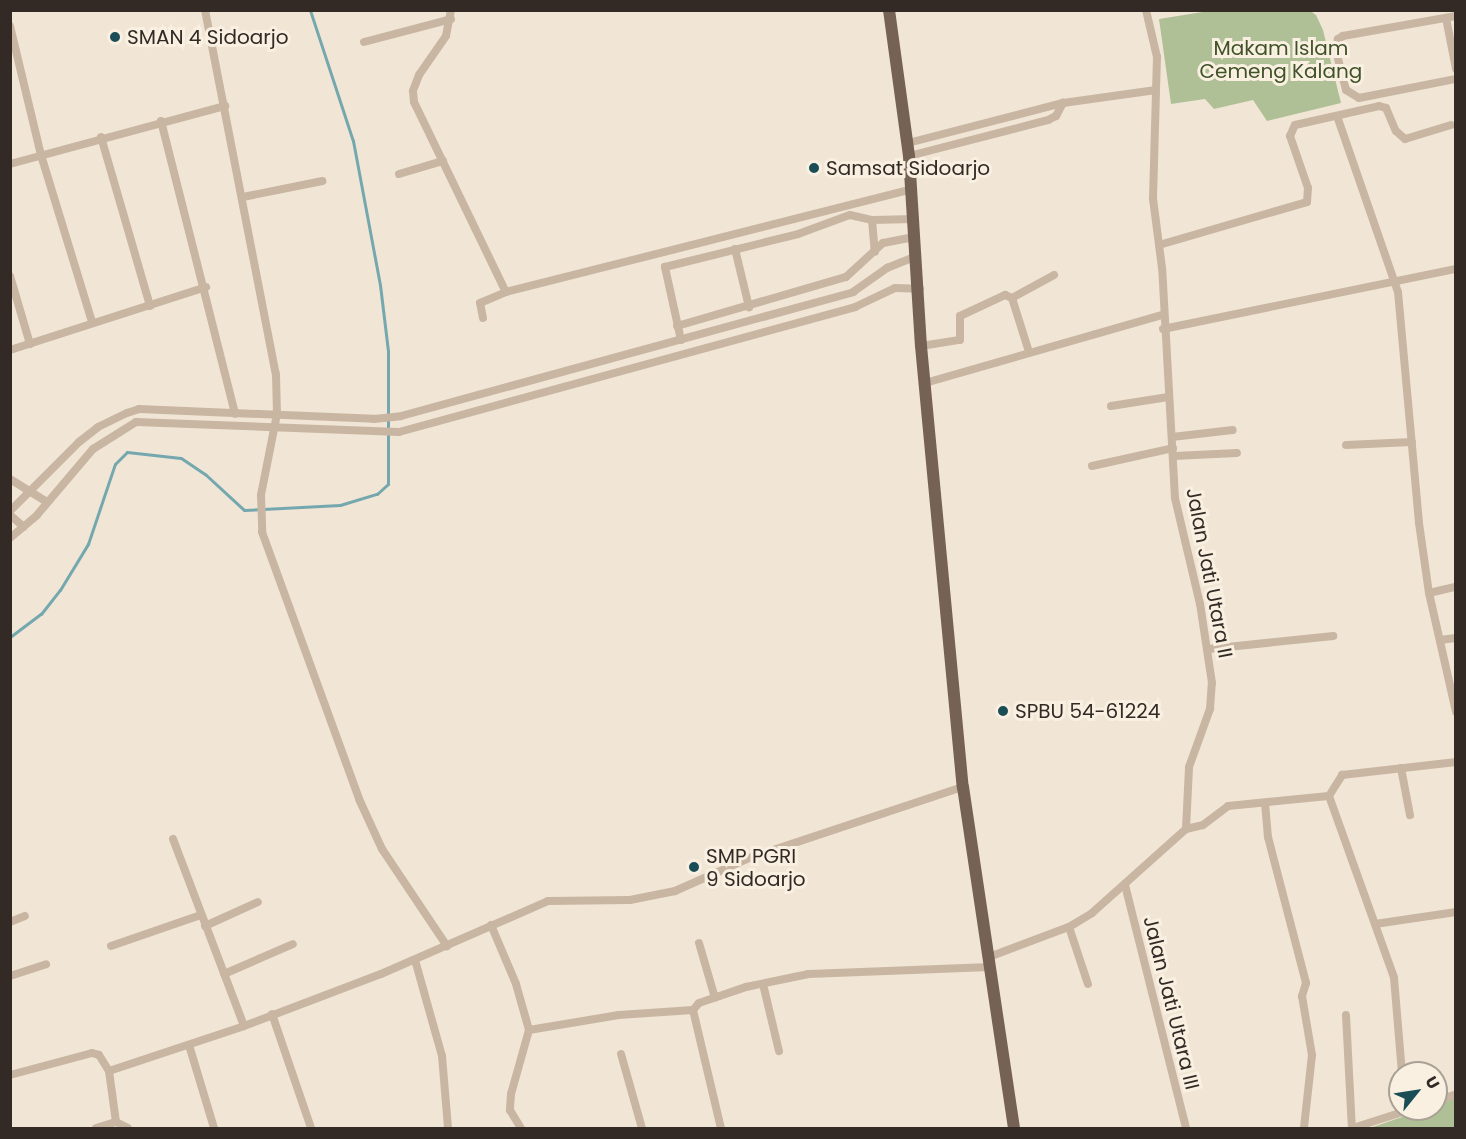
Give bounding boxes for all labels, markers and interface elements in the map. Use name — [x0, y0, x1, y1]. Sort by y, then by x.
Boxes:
place label: SMAN 4 Sidoarjo — [127, 25, 288, 49]
marker: SMAN 4 Sidoarjo — [108, 30, 122, 44]
park label: Makam Islam Cemeng Kalang — [1200, 36, 1362, 83]
place label: Samsat Sidoarjo — [826, 156, 990, 180]
marker: Samsat Sidoarjo — [807, 161, 821, 175]
street label: Jalan Jati Utara II — [1181, 486, 1237, 660]
place label: SPBU 54-61224 — [1015, 699, 1160, 723]
marker: SPBU 54-61224 — [996, 704, 1010, 718]
place label: SMP PGRI 9 Sidoarjo — [706, 844, 806, 891]
marker: SMP PGRI 9 Sidoarjo — [687, 860, 701, 874]
street label: Jalan Jati Utara III — [1138, 914, 1204, 1092]
north arrow — [1388, 1061, 1448, 1121]
text: U — [1420, 1072, 1445, 1093]

